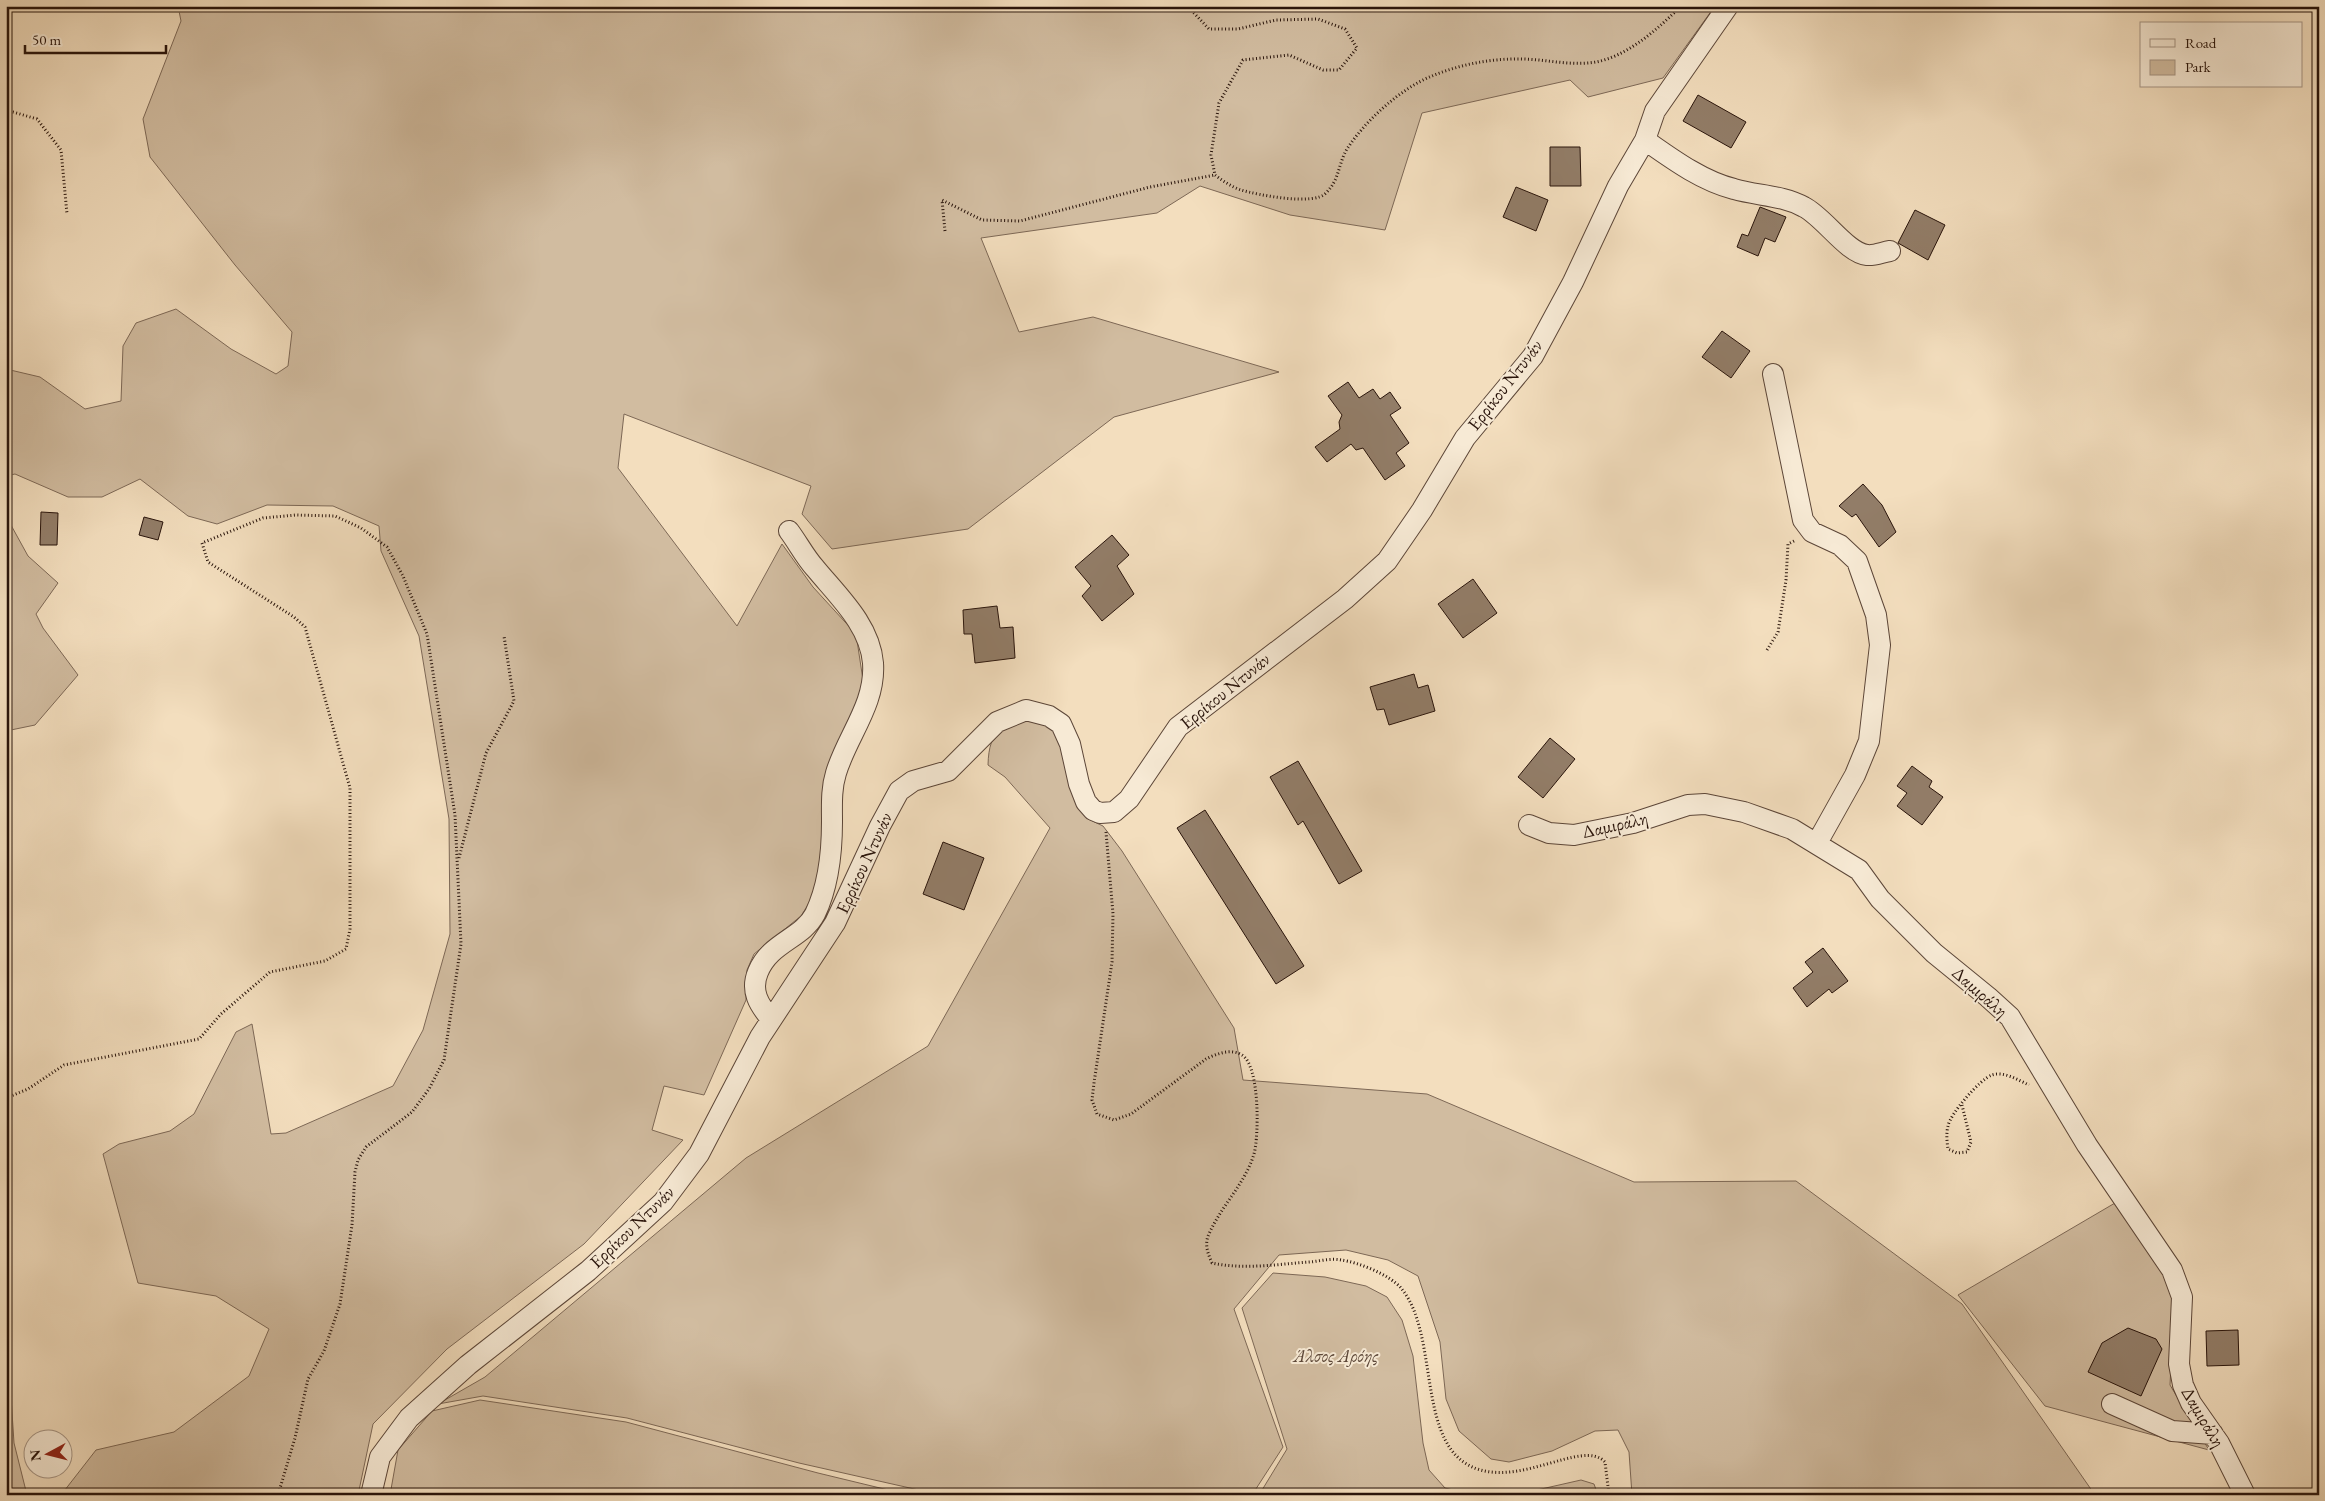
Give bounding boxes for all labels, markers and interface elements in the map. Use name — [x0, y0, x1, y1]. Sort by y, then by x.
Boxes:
scale bar — [25, 22, 166, 54]
legend — [2140, 22, 2302, 88]
text: 50 m — [32, 30, 61, 49]
text: Road — [2185, 33, 2217, 52]
text: Park — [2185, 57, 2212, 76]
street label: Ερρίκου Ντυνάν — [1462, 335, 1547, 435]
street label: Ερρίκου Ντυνάν — [1175, 647, 1274, 734]
street label: Δαμιράλη — [1580, 806, 1650, 843]
street label: Ερρίκου Ντυνάν — [830, 809, 897, 917]
street label: Δαμιράλη — [1948, 961, 2013, 1022]
street label: Ερρίκου Ντυνάν — [584, 1181, 679, 1273]
park label: Άλσος Αρόης — [1292, 1344, 1379, 1367]
street label: Δαμιράλη — [2176, 1382, 2230, 1451]
north arrow — [22, 1428, 72, 1478]
text: N — [25, 1448, 45, 1462]

